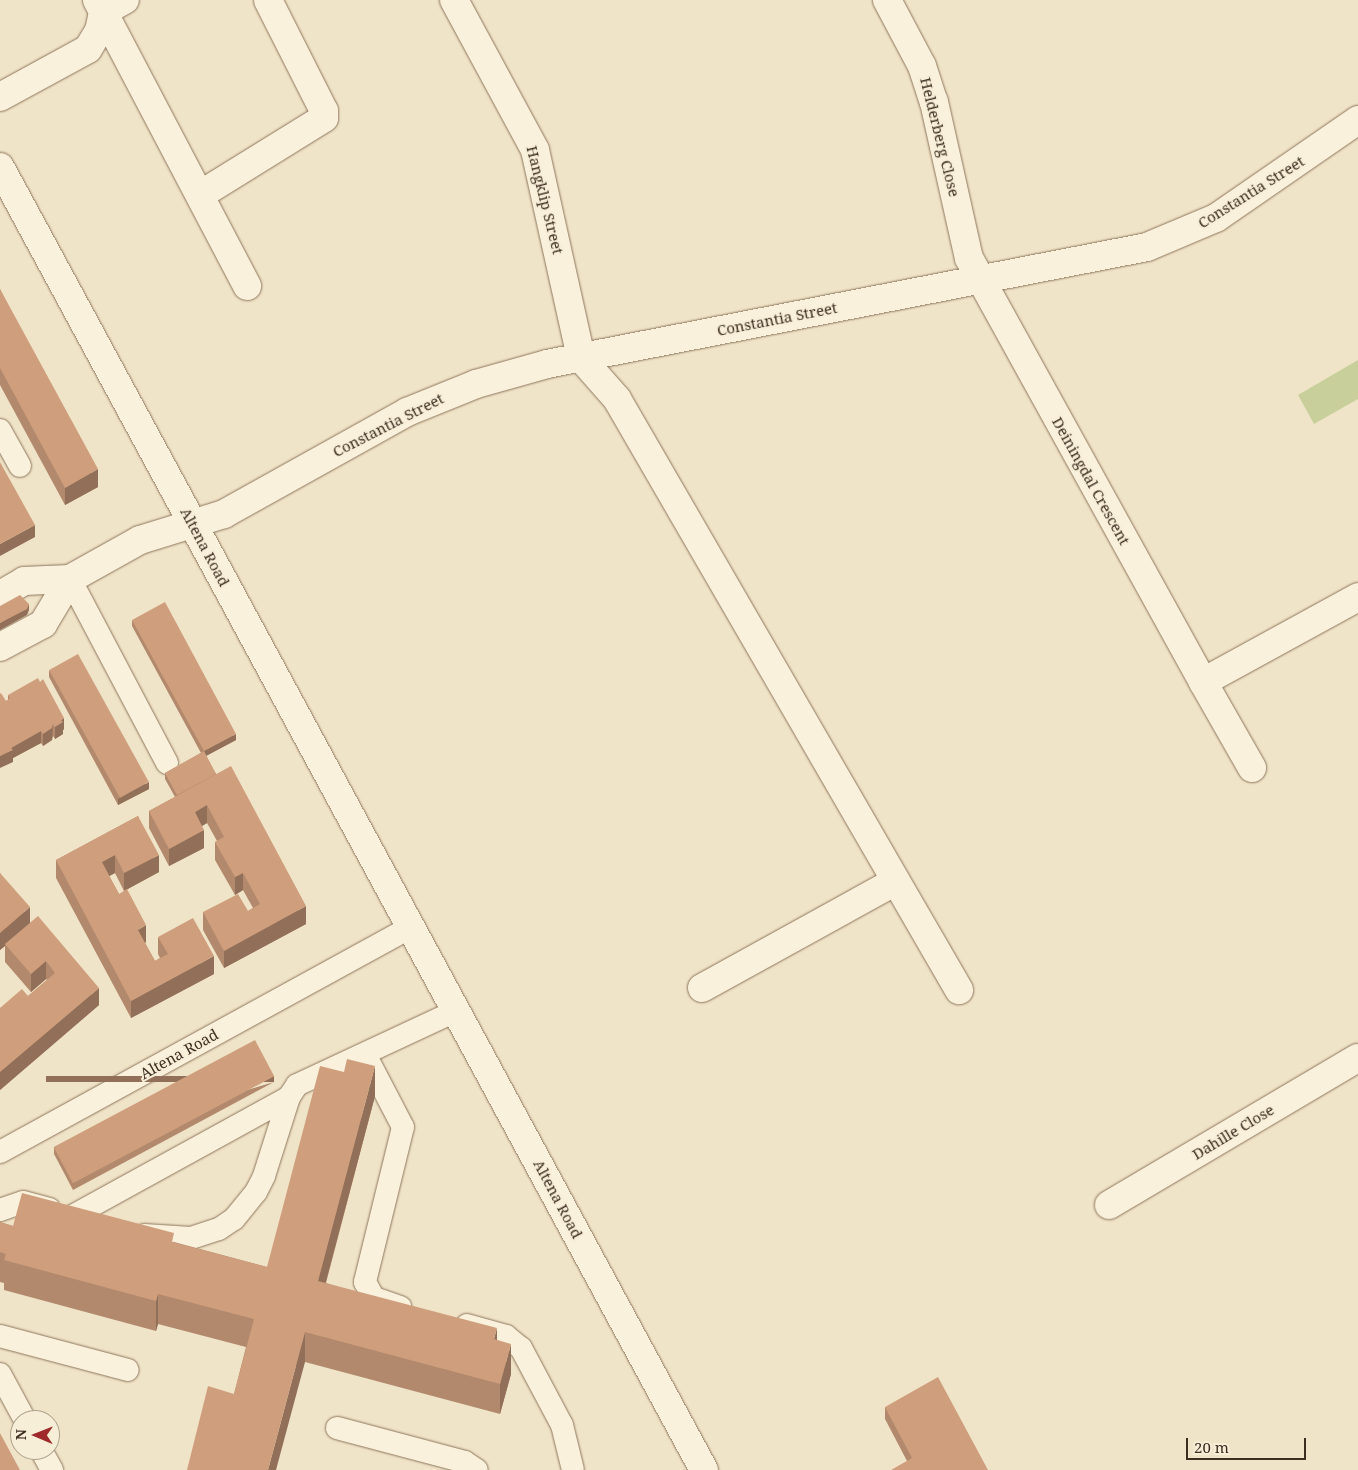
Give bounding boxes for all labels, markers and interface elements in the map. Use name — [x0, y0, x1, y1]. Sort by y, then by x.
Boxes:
street label: Helderberg Close — [916, 75, 964, 199]
street label: Hangklip Street — [523, 144, 567, 256]
street label: Constantia Street — [1195, 152, 1307, 232]
street label: Constantia Street — [715, 299, 839, 339]
street label: Constantia Street — [330, 389, 446, 461]
street label: Deiningdal Crescent — [1048, 414, 1134, 548]
street label: Altena Road — [177, 504, 233, 590]
street label: Altena Road — [137, 1025, 221, 1083]
street label: Dahille Close — [1189, 1101, 1277, 1163]
street label: Altena Road — [530, 1156, 586, 1242]
north arrow — [10, 1410, 60, 1460]
scale bar — [1188, 1428, 1308, 1460]
text: N — [11, 1429, 30, 1440]
text: 20 m — [1194, 1437, 1229, 1457]

